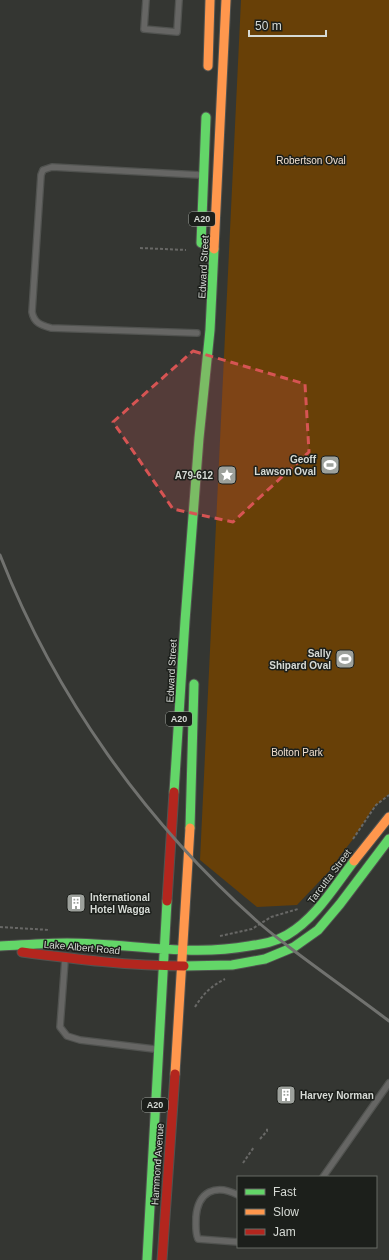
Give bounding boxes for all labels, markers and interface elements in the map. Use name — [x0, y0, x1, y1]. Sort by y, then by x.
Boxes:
scale bar — [249, 12, 326, 38]
text: 50 m — [255, 19, 282, 33]
park label: Robertson Oval — [276, 155, 346, 166]
road number: A20 — [189, 212, 215, 226]
street label: Edward Street — [196, 235, 211, 299]
place label: Geoff Lawson Oval — [254, 454, 317, 477]
sports icon: Geoff Lawson Oval — [319, 454, 341, 476]
place icon: A79-612 — [216, 464, 238, 486]
place label: A79-612 — [175, 470, 213, 481]
street label: Edward Street — [164, 639, 179, 703]
place label: Sally Shipard Oval — [269, 648, 331, 671]
sports icon: Sally Shipard Oval — [334, 648, 356, 670]
road number: A20 — [166, 712, 192, 726]
park label: Bolton Park — [271, 747, 324, 758]
street label: Tarcutta Street — [305, 847, 353, 906]
building icon: International Hotel Wagga — [65, 892, 87, 914]
place label: International Hotel Wagga — [90, 892, 151, 915]
street label: Lake Albert Road — [43, 939, 121, 956]
building icon: Harvey Norman — [275, 1084, 297, 1106]
place label: Harvey Norman — [300, 1090, 374, 1101]
road number: A20 — [142, 1098, 168, 1112]
street label: Hammond Avenue — [149, 1122, 166, 1205]
legend — [237, 1176, 377, 1248]
text: Fast — [273, 1185, 297, 1199]
text: Slow — [273, 1205, 299, 1219]
text: Jam — [273, 1225, 296, 1239]

